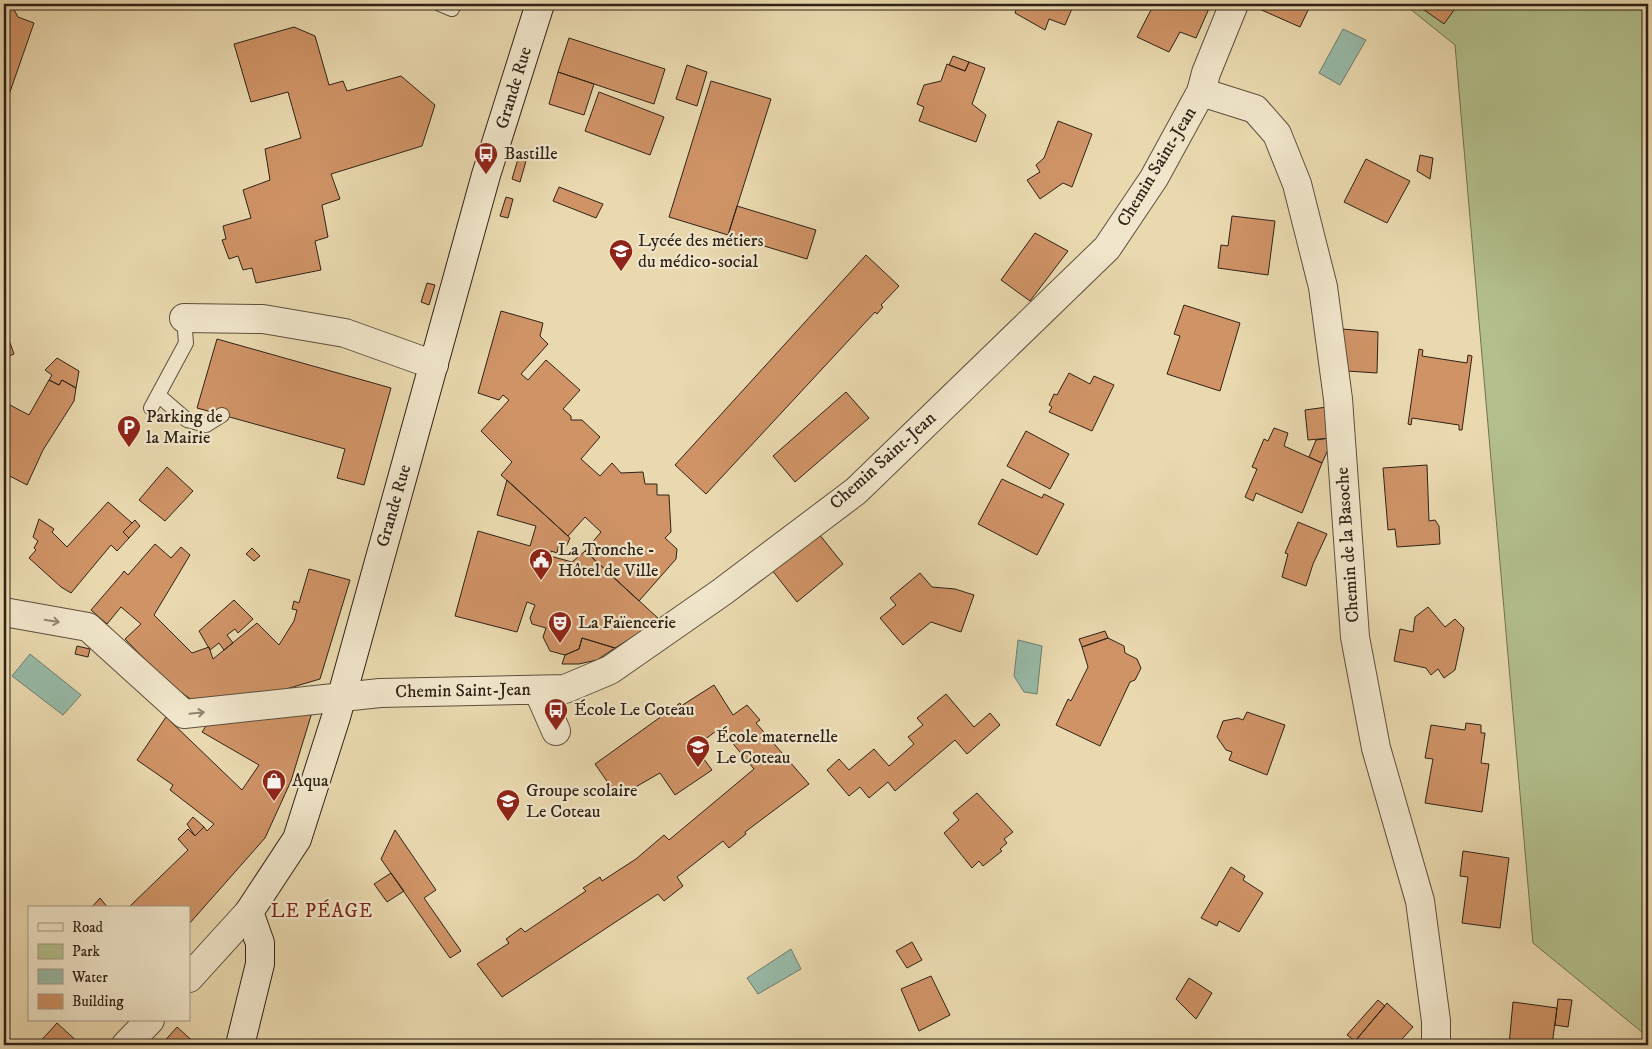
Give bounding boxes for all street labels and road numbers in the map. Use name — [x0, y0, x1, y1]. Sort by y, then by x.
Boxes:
street label: Grande Rue — [491, 44, 537, 132]
street label: Chemin Saint-Jean — [1113, 103, 1202, 231]
street label: Chemin Saint-Jean — [825, 407, 941, 515]
street label: Grande Rue — [372, 462, 416, 550]
street label: Chemin de la Basoche — [1332, 467, 1364, 623]
street label: Chemin Saint-Jean — [395, 679, 532, 703]

